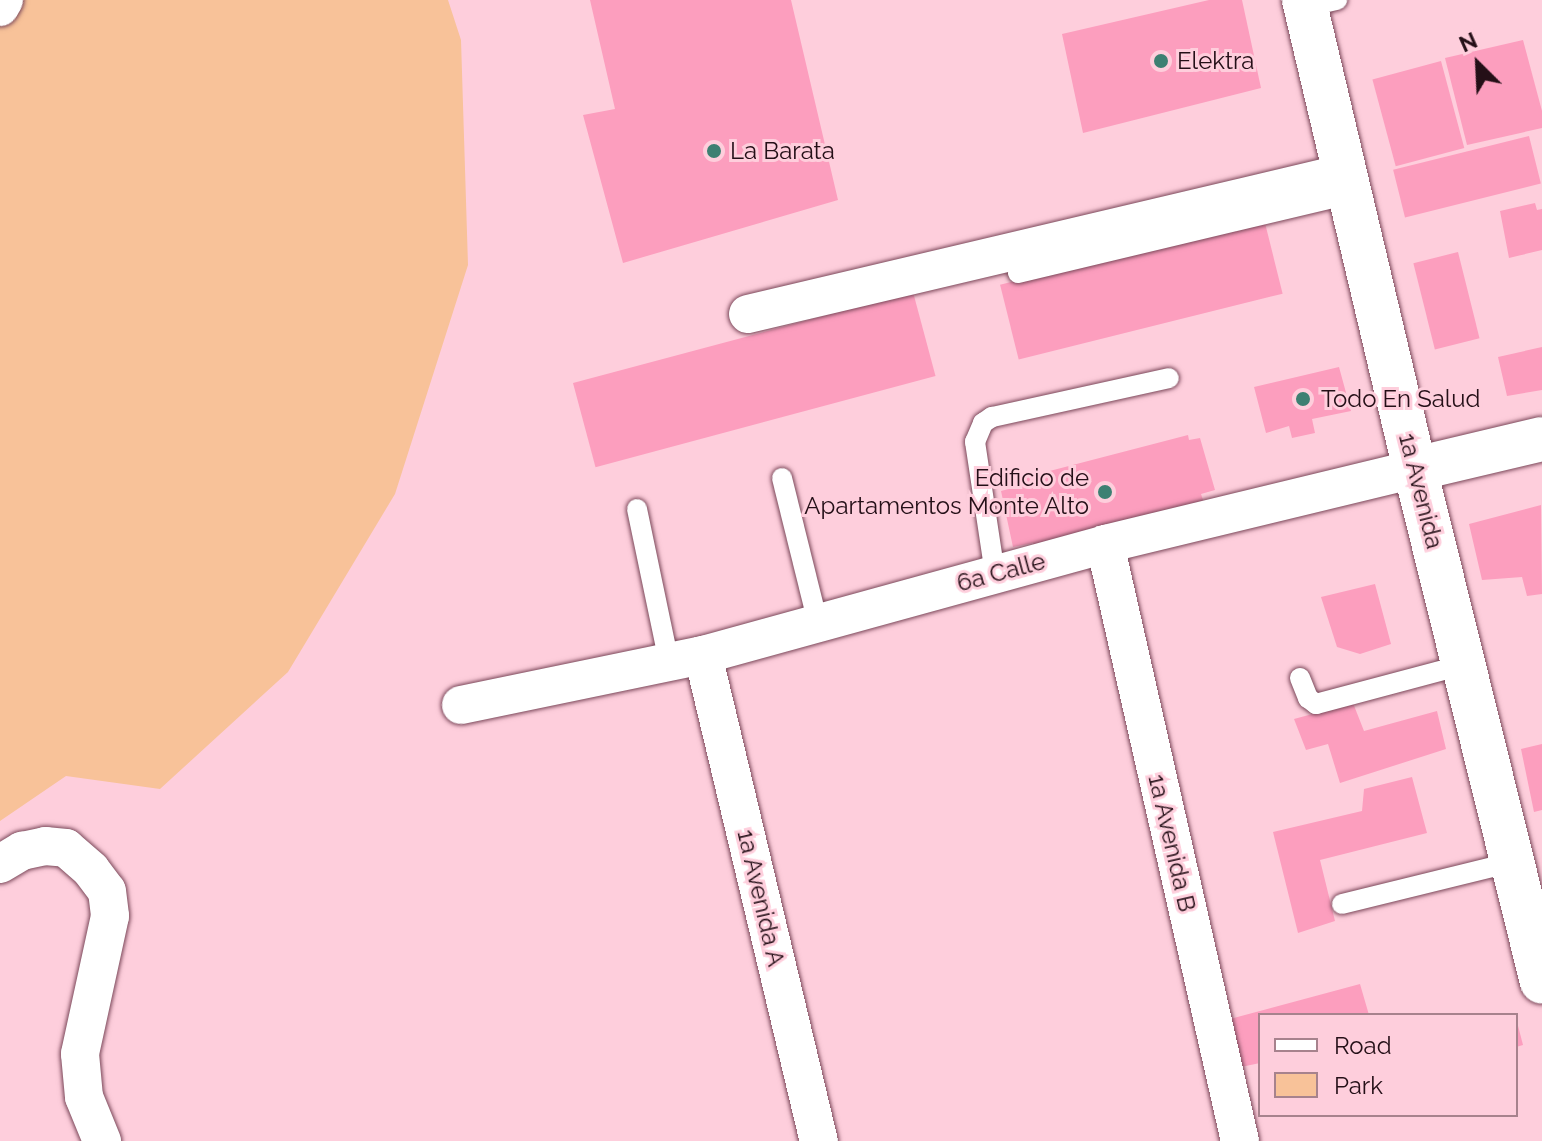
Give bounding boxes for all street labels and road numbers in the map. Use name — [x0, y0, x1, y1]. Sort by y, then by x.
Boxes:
street label: 1a Avenida — [1393, 430, 1449, 552]
street label: 6a Calle — [954, 546, 1048, 598]
street label: 1a Avenida B — [1142, 771, 1202, 915]
street label: 1a Avenida A — [731, 826, 791, 970]

